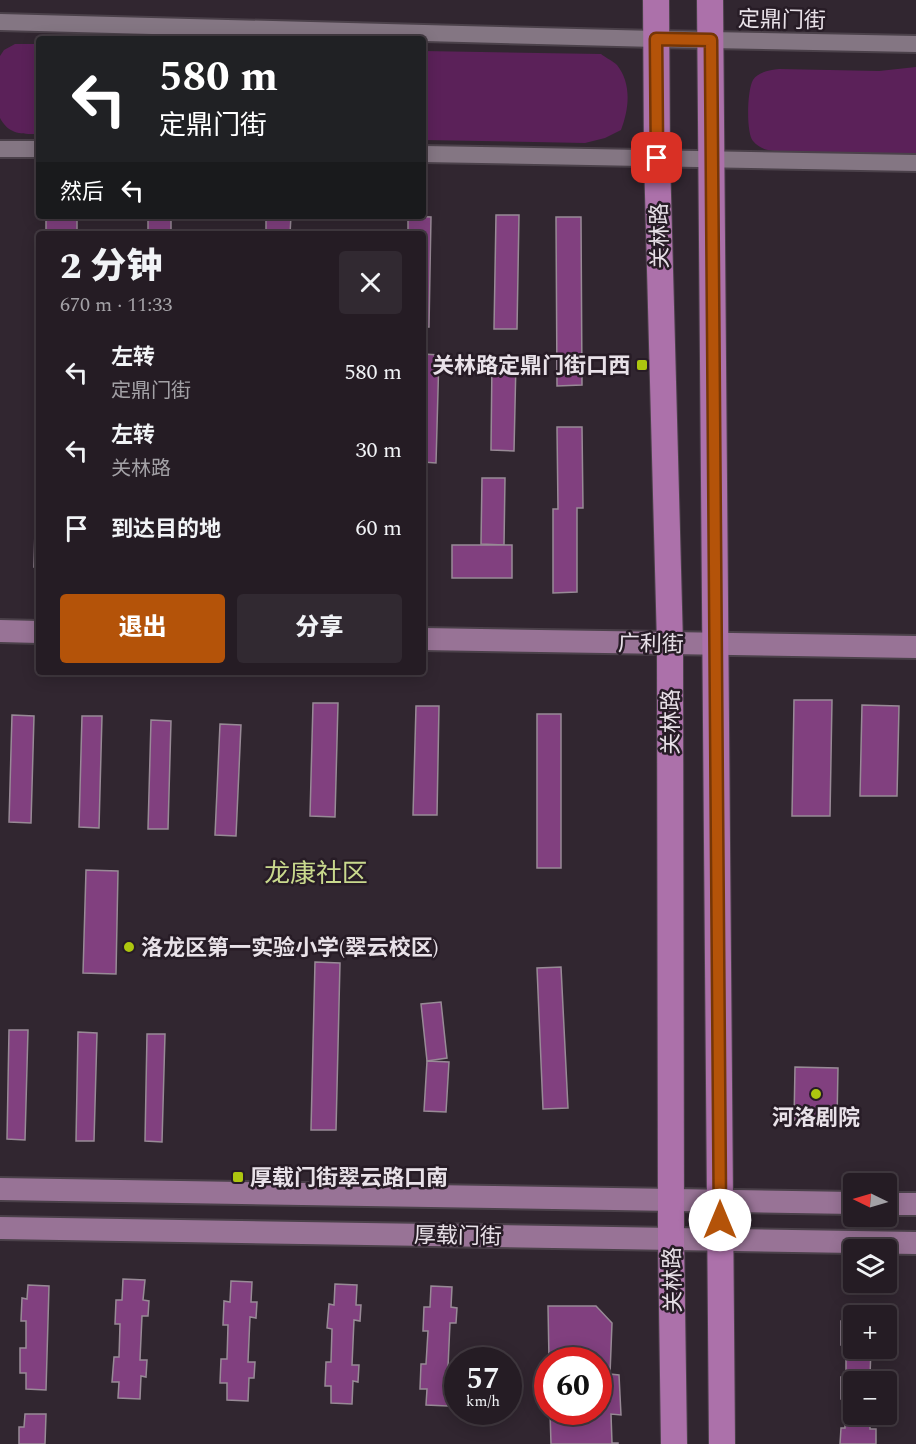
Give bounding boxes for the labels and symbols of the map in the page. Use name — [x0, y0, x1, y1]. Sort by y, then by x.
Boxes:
street label: 定鼎门街 — [738, 3, 826, 38]
pin — [631, 132, 682, 183]
street label: 关林路 — [643, 203, 678, 269]
place label: 关林路定鼎门街口西 — [432, 350, 630, 383]
marker: 关林路定鼎门街口西 — [635, 358, 649, 372]
street label: 广利街 — [618, 627, 684, 662]
street label: 关林路 — [655, 689, 688, 755]
district label: 龙康社区 — [264, 854, 368, 894]
place label: 洛龙区第一实验小学(翠云校区) — [141, 932, 439, 965]
marker: 洛龙区第一实验小学(翠云校区) — [122, 940, 136, 954]
marker: 河洛剧院 — [809, 1087, 823, 1101]
place label: 河洛剧院 — [772, 1102, 860, 1135]
place label: 厚载门街翠云路口南 — [250, 1162, 448, 1195]
marker: 厚载门街翠云路口南 — [231, 1170, 245, 1184]
north arrow — [843, 1173, 897, 1227]
position arrow — [688, 1188, 752, 1252]
street label: 厚载门街 — [414, 1219, 502, 1254]
street label: 关林路 — [656, 1247, 691, 1313]
speed limit sign: 60 — [534, 1347, 612, 1425]

